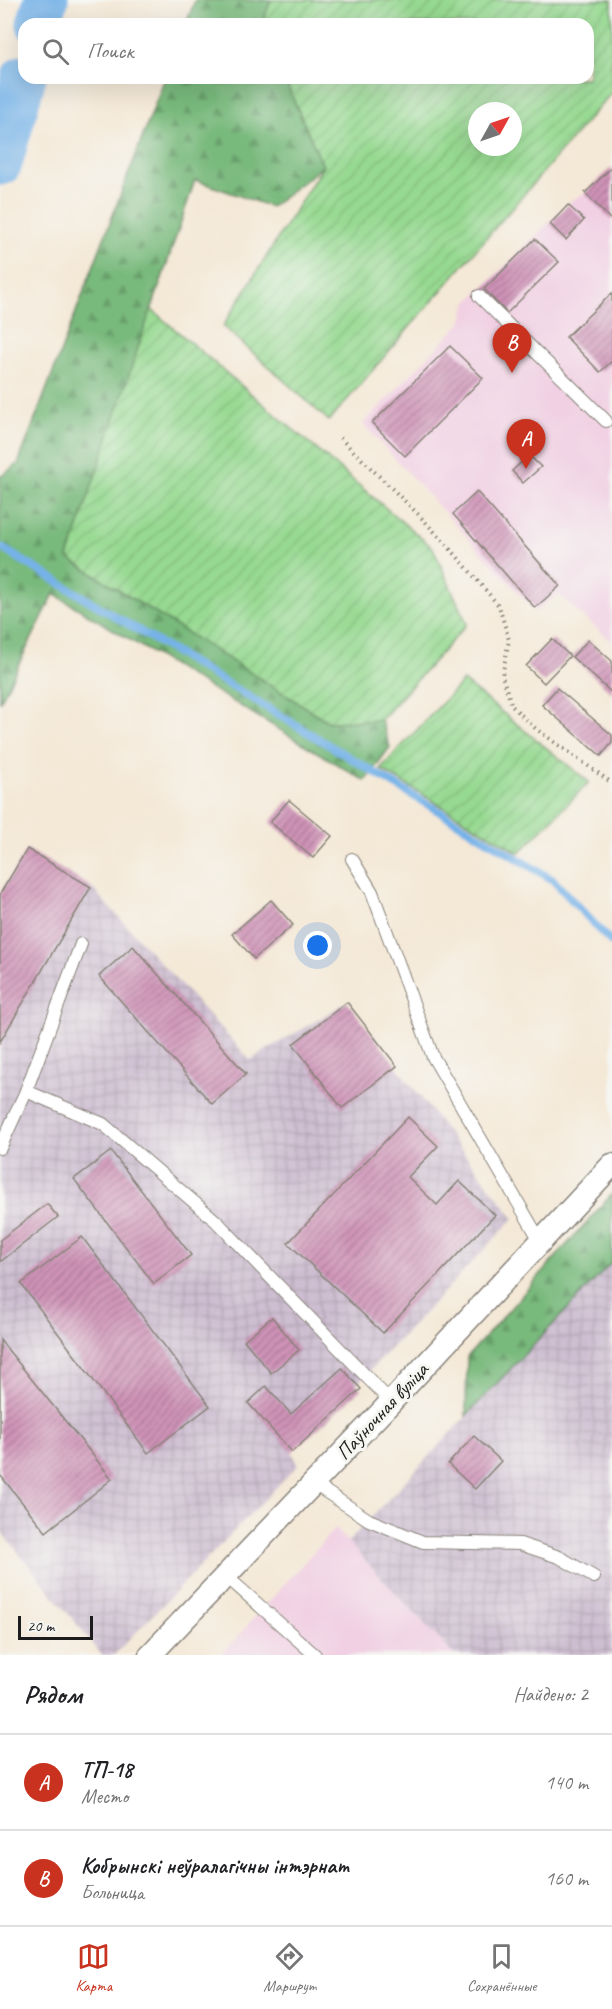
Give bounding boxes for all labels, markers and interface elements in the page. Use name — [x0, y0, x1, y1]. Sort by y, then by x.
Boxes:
search box — [18, 18, 594, 84]
icon: search — [39, 35, 72, 68]
text: Поиск — [87, 37, 133, 65]
north arrow — [468, 102, 522, 156]
pin: B — [492, 324, 532, 373]
pin: A — [506, 420, 546, 469]
your location — [303, 931, 332, 960]
street label: Паўночная вуліца — [330, 1355, 435, 1465]
scale bar — [18, 1613, 93, 1640]
text: 20 m — [27, 1616, 54, 1636]
text: Рядом — [24, 1678, 82, 1711]
text: Найдено: 2 — [513, 1682, 588, 1707]
text: ТП-18 — [81, 1756, 133, 1784]
text: A — [38, 1770, 49, 1795]
text: 140 m — [545, 1770, 588, 1795]
text: Место — [81, 1784, 128, 1809]
text: Кобрынскі неўралагічны інтэрнат — [81, 1852, 349, 1880]
text: B — [38, 1866, 49, 1891]
text: 160 m — [545, 1866, 588, 1891]
text: Больница — [81, 1880, 144, 1905]
tab: Карта — [76, 1940, 112, 1996]
tab: Маршрут — [263, 1940, 316, 1996]
tab: Сохранённые — [467, 1940, 536, 1996]

